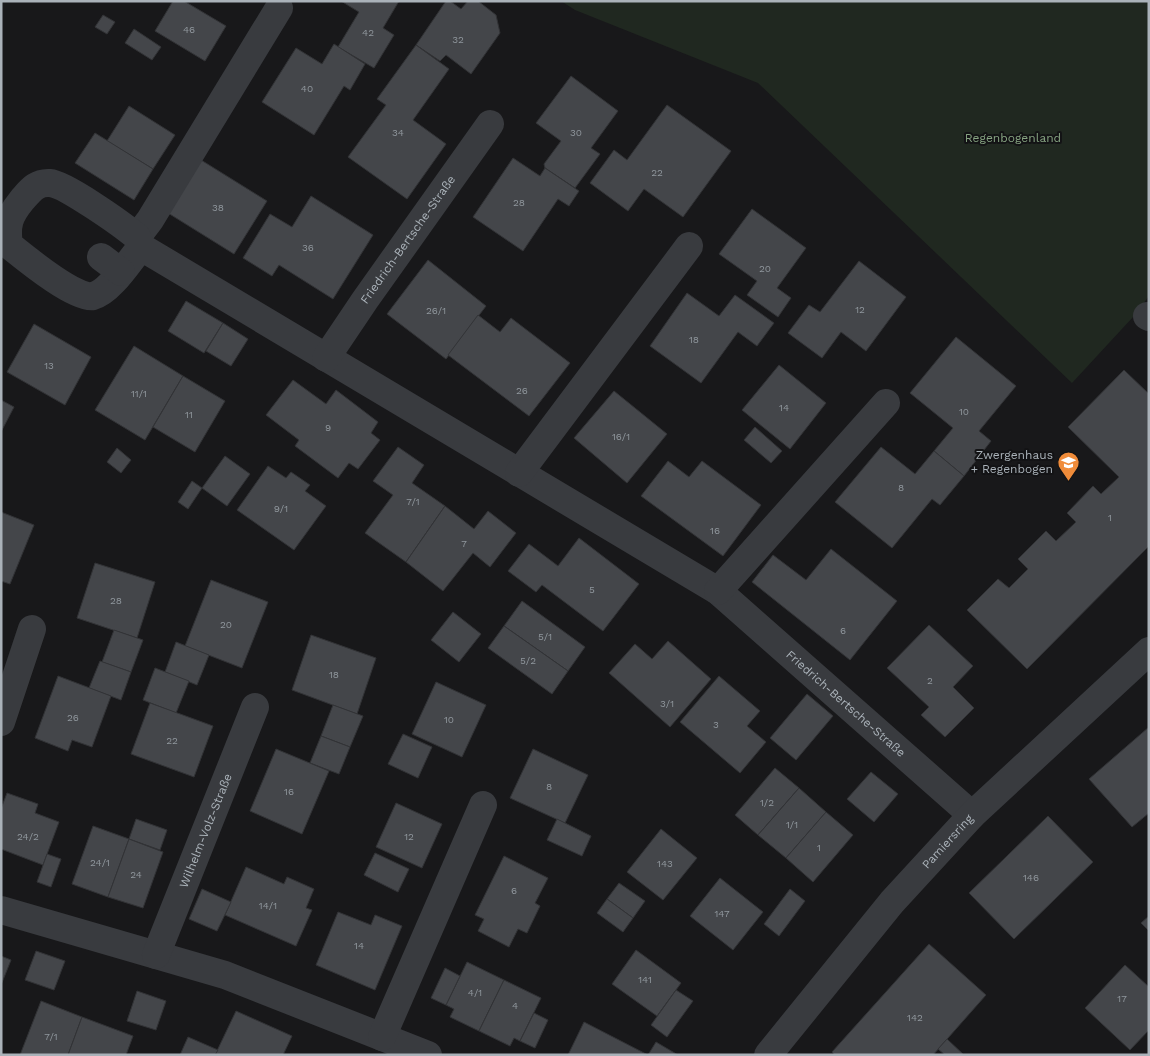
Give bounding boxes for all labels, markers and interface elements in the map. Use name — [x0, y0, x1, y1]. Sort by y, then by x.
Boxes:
house number: 46 — [183, 24, 195, 35]
house number: 42 — [362, 27, 374, 38]
house number: 32 — [452, 34, 464, 45]
house number: 40 — [301, 83, 313, 94]
house number: 34 — [392, 127, 404, 138]
house number: 30 — [570, 127, 582, 138]
park label: Regenbogenland — [965, 131, 1061, 145]
house number: 22 — [651, 167, 663, 178]
street label: Friedrich-Bertsche-Straße — [358, 173, 458, 306]
house number: 28 — [513, 197, 525, 208]
house number: 38 — [212, 202, 224, 213]
house number: 36 — [302, 242, 314, 253]
house number: 20 — [759, 263, 771, 274]
house number: 12 — [855, 304, 865, 315]
house number: 26/1 — [426, 305, 446, 316]
house number: 18 — [689, 334, 699, 345]
house number: 13 — [44, 360, 54, 371]
house number: 26 — [516, 385, 528, 396]
house number: 11/1 — [131, 388, 147, 399]
house number: 14 — [779, 402, 789, 413]
house number: 10 — [959, 406, 969, 417]
house number: 11 — [185, 409, 193, 420]
house number: 9 — [325, 422, 331, 433]
house number: 16/1 — [612, 431, 630, 442]
place label: Zwergenhaus + Regenbogen — [971, 448, 1053, 476]
school or university icon: Zwergenhaus + Regenbogen — [1057, 450, 1081, 481]
house number: 8 — [898, 482, 904, 493]
house number: 7/1 — [406, 496, 420, 507]
house number: 9/1 — [274, 503, 288, 514]
house number: 1 — [1108, 512, 1112, 523]
house number: 16 — [710, 525, 720, 536]
house number: 7 — [461, 538, 467, 549]
house number: 5 — [589, 584, 595, 595]
house number: 28 — [110, 595, 122, 606]
house number: 20 — [220, 619, 232, 630]
house number: 6 — [840, 625, 846, 636]
house number: 5/1 — [538, 631, 552, 642]
street label: Friedrich-Bertsche-Straße — [783, 647, 908, 760]
house number: 5/2 — [520, 655, 536, 666]
house number: 18 — [329, 669, 339, 680]
house number: 2 — [927, 675, 933, 686]
house number: 3/1 — [660, 698, 674, 709]
house number: 26 — [67, 712, 79, 723]
house number: 10 — [444, 714, 454, 725]
house number: 3 — [713, 719, 719, 730]
house number: 22 — [166, 735, 178, 746]
street label: Wilhelm-Volz-Straße — [177, 771, 235, 890]
house number: 8 — [546, 781, 552, 792]
house number: 16 — [284, 786, 294, 797]
house number: 1/2 — [760, 797, 774, 808]
street label: Pamiersring — [919, 811, 976, 872]
house number: 1/1 — [786, 819, 798, 830]
house number: 24/2 — [17, 831, 39, 842]
house number: 12 — [404, 831, 414, 842]
house number: 1 — [817, 842, 821, 853]
house number: 24/1 — [90, 857, 110, 868]
house number: 143 — [657, 858, 673, 869]
house number: 24 — [130, 869, 142, 880]
house number: 146 — [1023, 872, 1039, 883]
house number: 6 — [511, 885, 517, 896]
house number: 14/1 — [259, 900, 277, 911]
house number: 147 — [714, 908, 730, 919]
house number: 14 — [354, 940, 364, 951]
house number: 141 — [638, 974, 652, 985]
house number: 4/1 — [468, 987, 482, 998]
house number: 17 — [1117, 993, 1127, 1004]
house number: 4 — [512, 1000, 518, 1011]
house number: 142 — [907, 1012, 923, 1023]
house number: 7/1 — [44, 1031, 58, 1042]

